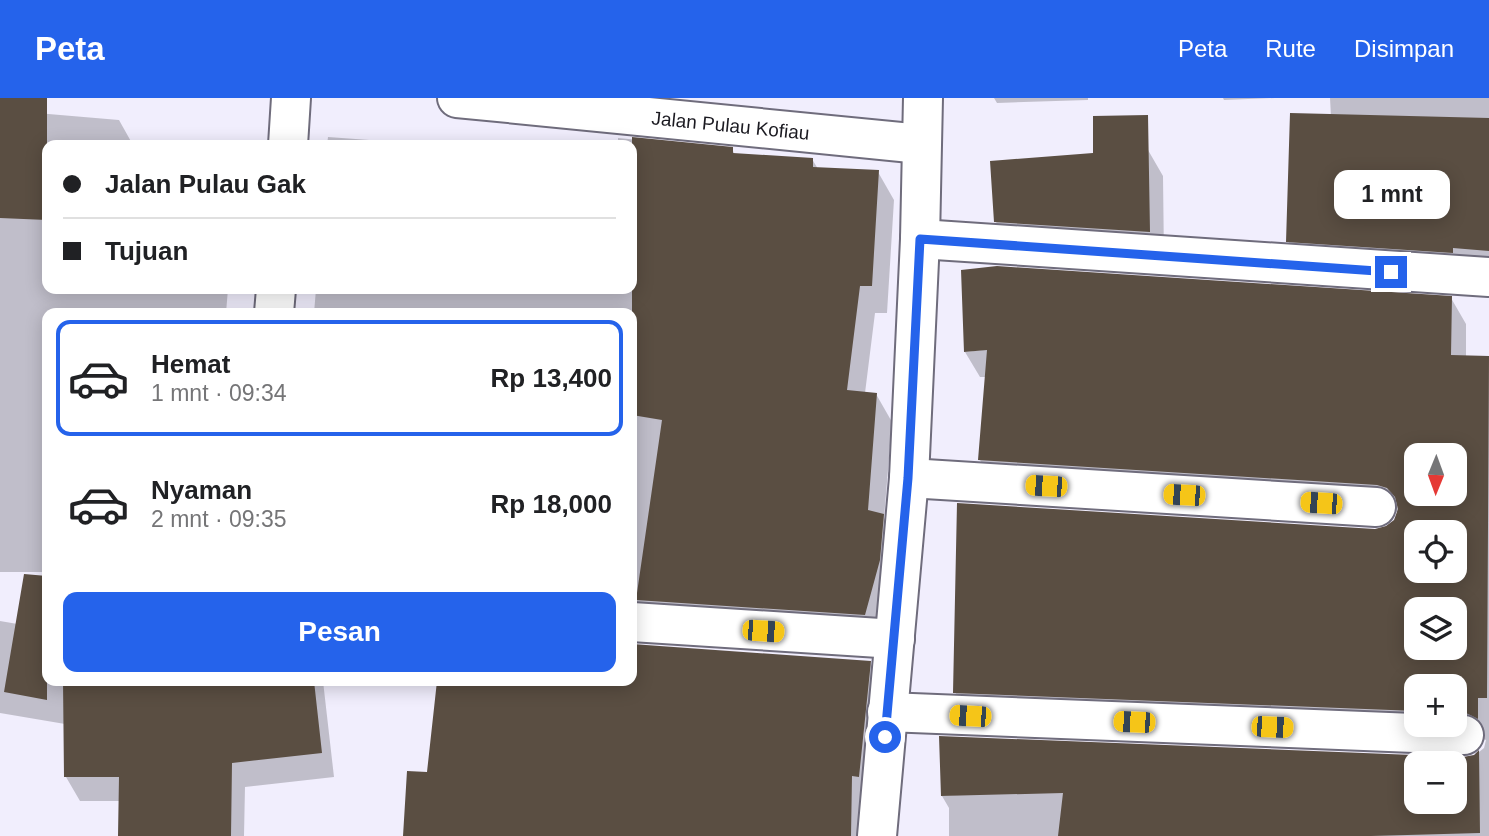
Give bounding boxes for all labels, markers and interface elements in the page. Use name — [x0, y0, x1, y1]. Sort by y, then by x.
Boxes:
text: Peta — [35, 30, 105, 67]
text: Peta — [1178, 35, 1227, 62]
text: Rute — [1265, 35, 1316, 62]
text: Disimpan — [1354, 35, 1454, 62]
street label: Jalan Pulau Kofiau — [651, 107, 811, 143]
text: Jalan Pulau Gak — [105, 169, 306, 199]
callout: 1 mnt — [1333, 170, 1449, 220]
text: 1 mnt — [1361, 181, 1423, 207]
text: Tujuan — [105, 236, 188, 266]
route end — [1375, 256, 1407, 288]
icon: car — [67, 347, 130, 410]
text: Hemat — [151, 349, 230, 379]
text: Rp 13,400 — [491, 363, 612, 393]
text: 1 mnt · 09:34 — [151, 380, 287, 406]
north arrow — [1404, 443, 1466, 506]
map controls — [1404, 443, 1467, 814]
icon: car — [67, 473, 130, 536]
car — [1025, 474, 1068, 498]
text: Nyaman — [151, 475, 252, 505]
car — [1163, 483, 1206, 507]
text: Rp 18,000 — [491, 489, 612, 519]
car — [1300, 491, 1343, 515]
text: 2 mnt · 09:35 — [151, 506, 287, 532]
button: locate — [1404, 520, 1467, 583]
button: Pesan — [63, 592, 616, 672]
button: layers — [1404, 597, 1467, 660]
car — [742, 619, 785, 643]
button: + — [1404, 674, 1467, 737]
car — [949, 704, 992, 728]
car — [1113, 711, 1156, 733]
car — [1251, 716, 1294, 738]
route start — [869, 721, 901, 753]
button: − — [1404, 751, 1467, 814]

